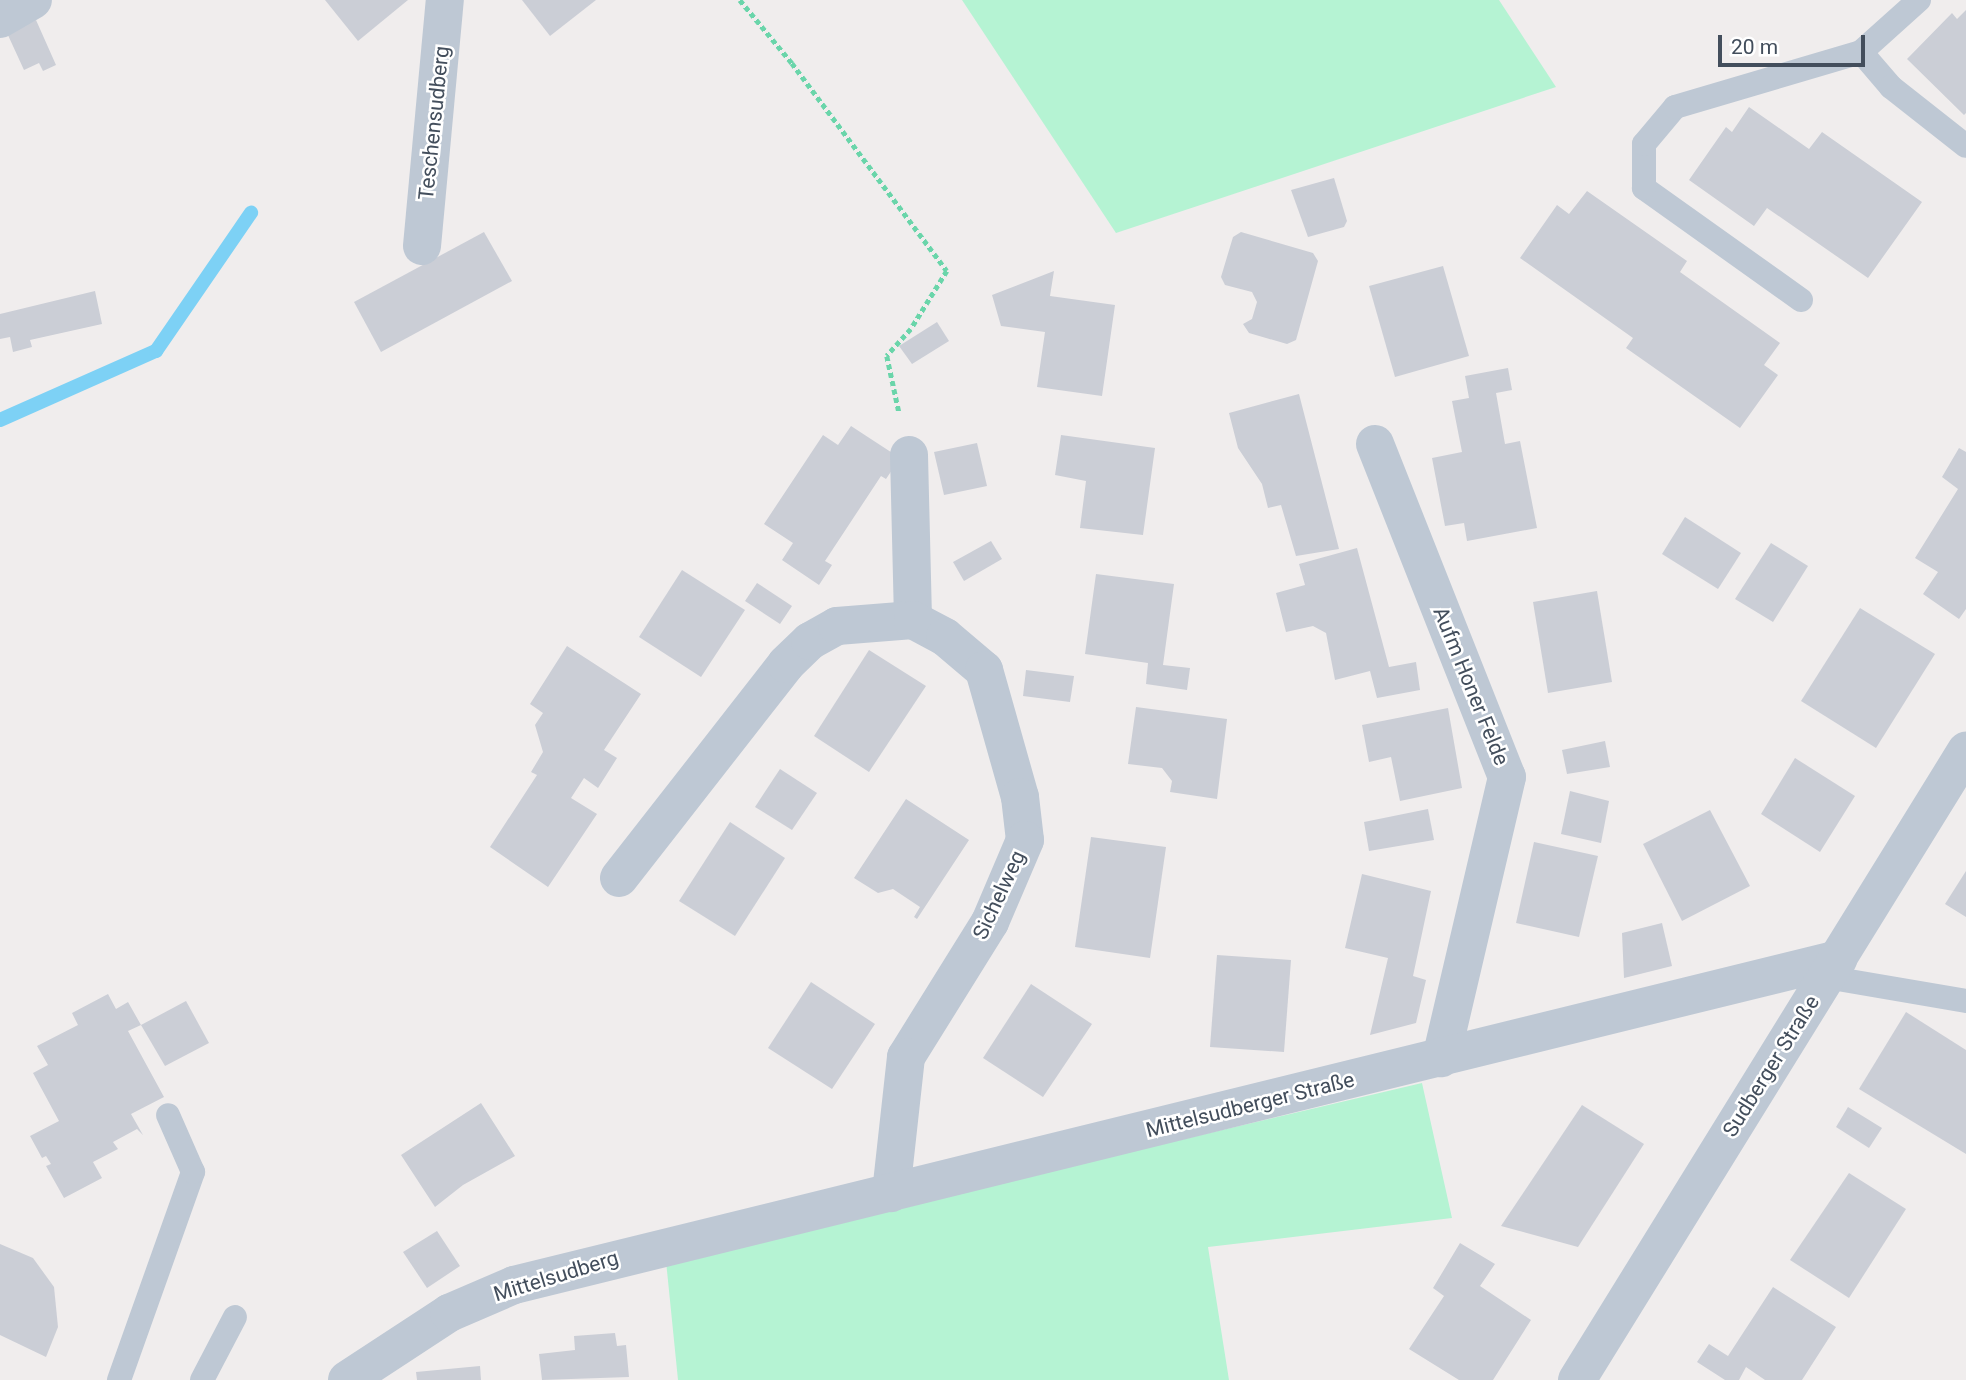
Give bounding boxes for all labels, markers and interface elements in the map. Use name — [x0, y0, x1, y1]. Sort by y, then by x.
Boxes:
scale bar — [1721, 21, 1868, 65]
text: 20 m — [1731, 35, 1778, 59]
street label: Teschensudberg — [413, 45, 455, 201]
street label: Aufm Honer Felde — [1428, 603, 1514, 769]
street label: Sichelweg — [967, 847, 1031, 943]
street label: Sudberger Straße — [1717, 991, 1825, 1141]
street label: Mittelsudberger Straße — [1143, 1067, 1357, 1143]
street label: Mittelsudberg — [490, 1245, 622, 1307]

